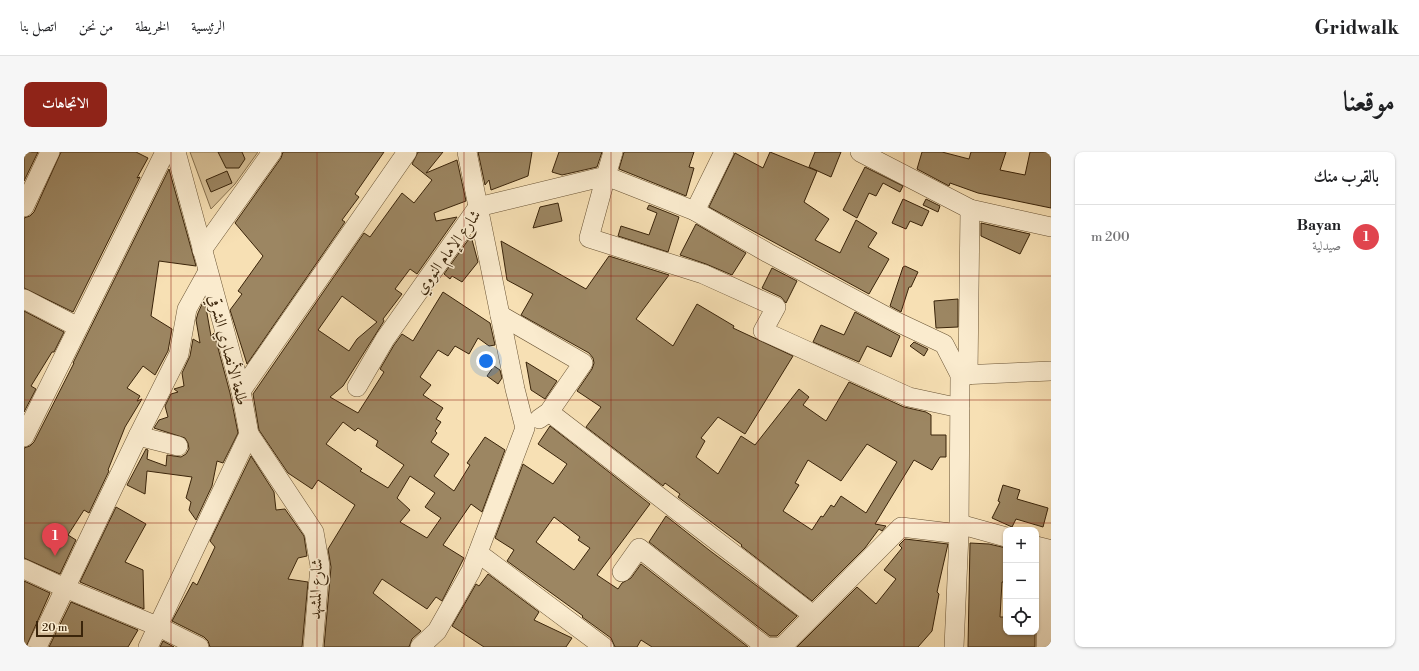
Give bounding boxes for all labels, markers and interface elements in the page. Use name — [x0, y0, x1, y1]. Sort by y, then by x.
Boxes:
text: Gridwalk — [1315, 16, 1399, 40]
text: اتصل بنا — [20, 18, 57, 36]
text: من نحن — [79, 18, 113, 36]
text: الخريطة — [135, 18, 169, 36]
text: الرئيسية — [191, 18, 225, 36]
button: الاتجاهات — [24, 82, 107, 127]
text: موقعنا — [1343, 85, 1395, 120]
text: بالقرب منك — [1313, 166, 1379, 188]
street label: شارع الإمام النووي — [411, 206, 489, 301]
text: Bayan — [1297, 216, 1341, 235]
text: 200 m — [1091, 229, 1130, 245]
text: 1 — [1363, 229, 1369, 245]
text: صيدلية — [1312, 238, 1341, 254]
street label: طلعة الأنصاري الشرقي — [202, 292, 254, 408]
your location — [476, 351, 496, 371]
pin: 1 — [42, 523, 68, 556]
map controls — [1003, 527, 1039, 635]
button: + — [1003, 527, 1039, 563]
street label: شارع المشهد — [305, 558, 330, 620]
button: − — [1003, 563, 1039, 599]
button: locate — [1003, 599, 1039, 635]
scale bar — [36, 619, 83, 638]
text: 20 m — [42, 621, 67, 635]

